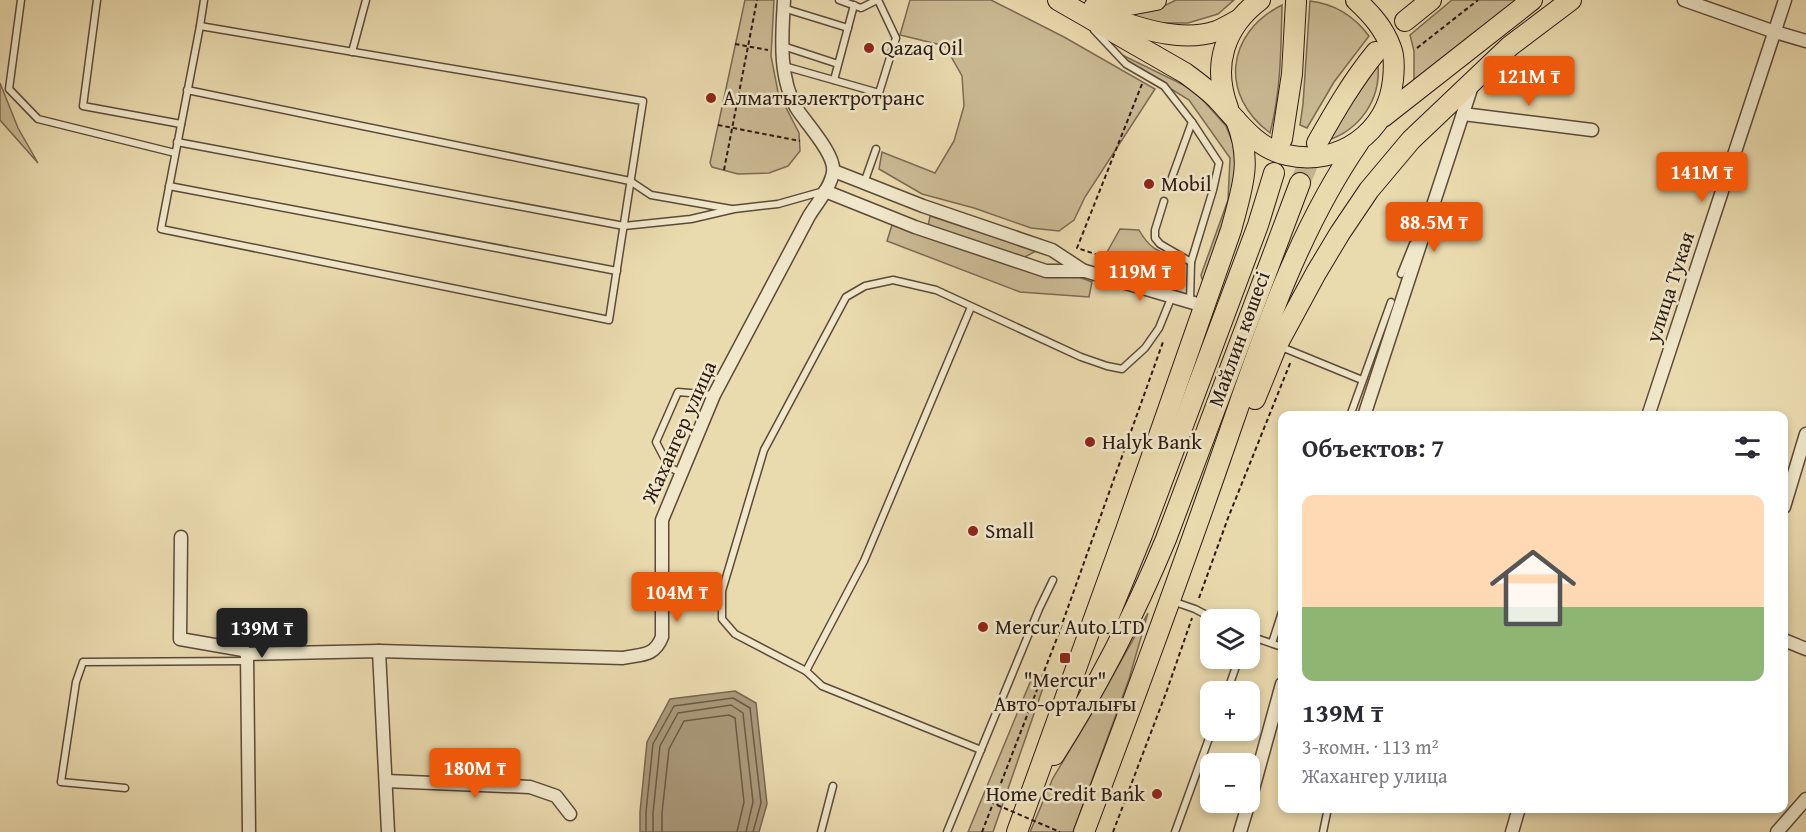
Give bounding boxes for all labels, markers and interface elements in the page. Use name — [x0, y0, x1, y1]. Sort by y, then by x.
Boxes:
place label: Qazaq Oil — [881, 32, 963, 63]
marker: Qazaq Oil — [862, 41, 876, 55]
pin: 121M ₸ — [1480, 56, 1578, 107]
text: 121M ₸ — [1497, 61, 1561, 90]
place label: Алматыэлектротранс — [723, 82, 925, 113]
marker: Алматыэлектротранс — [704, 91, 718, 105]
pin: 141M ₸ — [1653, 152, 1751, 203]
text: 141M ₸ — [1670, 157, 1734, 186]
place label: Mobil — [1161, 168, 1212, 199]
marker: Mobil — [1142, 177, 1156, 191]
pin: 88.5M ₸ — [1379, 202, 1489, 253]
text: 88.5M ₸ — [1400, 207, 1468, 236]
street label: улица Тукая — [1637, 227, 1702, 347]
pin: 119M ₸ — [1091, 251, 1189, 302]
text: 119M ₸ — [1108, 256, 1172, 285]
street label: Майлин көшесі — [1200, 266, 1277, 411]
street label: Жахангер улица — [633, 356, 724, 509]
place label: Halyk Bank — [1102, 426, 1202, 457]
text: Объектов: 7 — [1302, 428, 1445, 467]
icon: filters — [1731, 431, 1764, 464]
marker: Halyk Bank — [1083, 435, 1097, 449]
place label: Small — [985, 515, 1034, 546]
marker: Small — [966, 524, 980, 538]
icon: home — [1479, 534, 1587, 642]
pin: 104M ₸ — [628, 572, 726, 623]
text: 104M ₸ — [645, 577, 709, 606]
pin: 139M ₸ — [213, 608, 311, 659]
map controls — [1200, 609, 1260, 813]
button: layers — [1200, 609, 1260, 669]
place label: Mercur Auto LTD — [995, 611, 1145, 642]
text: 139M ₸ — [230, 613, 294, 642]
marker: Mercur Auto LTD — [976, 620, 990, 634]
marker: "Mercur" Авто-орталығы — [1058, 651, 1072, 665]
place label: "Mercur" Авто-орталығы — [993, 664, 1137, 719]
button: + — [1200, 681, 1260, 741]
text: 139M ₸ — [1302, 693, 1384, 732]
text: 3-комн. · 113 m² — [1302, 732, 1438, 761]
pin: 180M ₸ — [426, 748, 524, 799]
text: 180M ₸ — [443, 753, 507, 782]
button: − — [1200, 753, 1260, 813]
text: Жахангер улица — [1302, 761, 1448, 790]
place label: Home Credit Bank — [986, 778, 1145, 809]
marker: Home Credit Bank — [1150, 787, 1164, 801]

